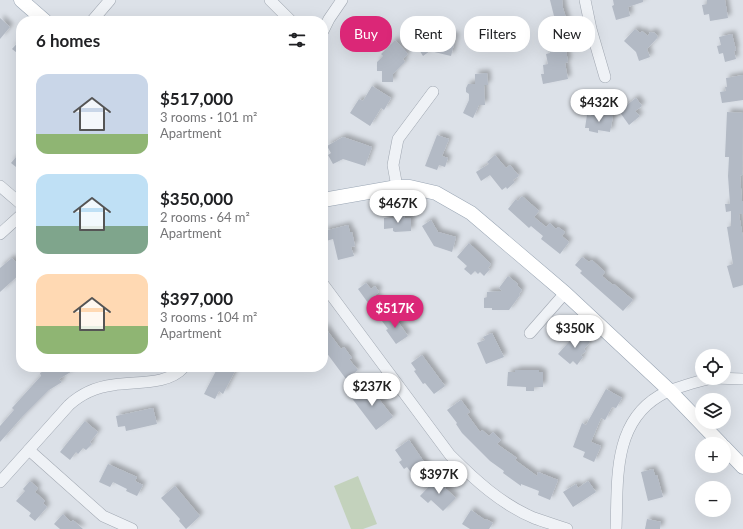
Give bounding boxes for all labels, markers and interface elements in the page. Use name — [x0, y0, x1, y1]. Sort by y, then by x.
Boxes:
chip: Buy — [340, 16, 392, 52]
chip: Rent — [400, 16, 456, 52]
chip: Filters — [464, 16, 530, 52]
chip: New — [538, 16, 595, 52]
icon: filters — [286, 29, 308, 51]
text: 6 homes — [36, 30, 100, 51]
text: $517,000 — [160, 88, 233, 109]
pin: $432K — [571, 89, 627, 123]
icon: home — [68, 90, 116, 138]
text: $432K — [579, 94, 619, 110]
text: 3 rooms · 101 m² — [160, 109, 257, 125]
text: Apartment — [160, 125, 221, 141]
text: $350,000 — [160, 188, 233, 209]
icon: home — [68, 190, 116, 238]
pin: $467K — [370, 190, 426, 224]
text: $467K — [378, 195, 418, 211]
text: 2 rooms · 64 m² — [160, 209, 250, 225]
text: Apartment — [160, 225, 221, 241]
text: $397,000 — [160, 288, 233, 309]
icon: home — [68, 290, 116, 338]
pin: $517K — [367, 295, 423, 329]
text: $517K — [375, 300, 415, 316]
text: 3 rooms · 104 m² — [160, 309, 257, 325]
pin: $350K — [547, 315, 603, 349]
text: $350K — [555, 320, 595, 336]
text: Apartment — [160, 325, 221, 341]
map controls — [695, 349, 731, 517]
button: locate — [695, 349, 731, 385]
pin: $237K — [344, 373, 400, 407]
text: $237K — [352, 378, 392, 394]
button: layers — [695, 393, 731, 429]
button: + — [695, 437, 731, 473]
pin: $397K — [411, 461, 467, 495]
text: $397K — [419, 466, 459, 482]
button: − — [695, 481, 731, 517]

